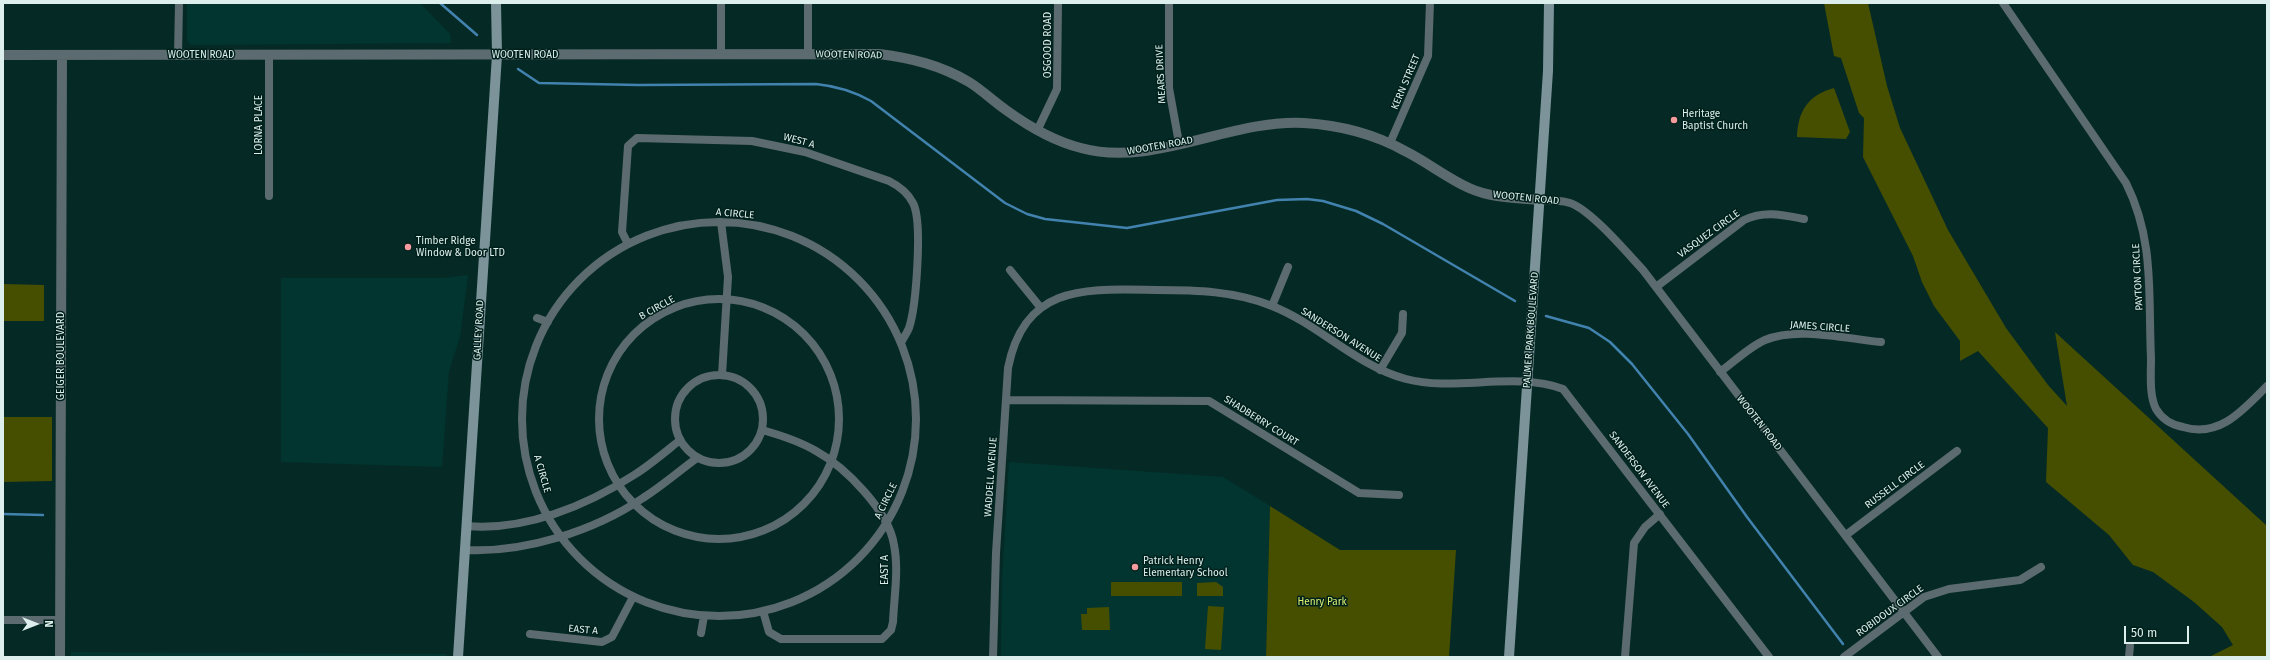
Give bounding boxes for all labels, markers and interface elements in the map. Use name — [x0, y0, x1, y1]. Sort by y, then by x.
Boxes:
street label: OSGOOD ROAD — [1042, 12, 1054, 78]
street label: MEARS DRIVE — [1153, 44, 1169, 104]
street label: WOOTEN ROAD — [816, 48, 882, 62]
street label: WOOTEN ROAD — [168, 49, 234, 61]
street label: WOOTEN ROAD — [492, 49, 558, 61]
street label: KERN STREET — [1389, 52, 1423, 112]
street label: LORNA PLACE — [253, 95, 265, 155]
place label: Heritage Baptist Church — [1682, 108, 1748, 132]
marker: Heritage Baptist Church — [1669, 115, 1679, 125]
street label: WEST A — [782, 131, 816, 151]
street label: WOOTEN ROAD — [1126, 134, 1194, 158]
street label: WOOTEN ROAD — [1492, 189, 1560, 207]
street label: A CIRCLE — [715, 206, 755, 222]
street label: VASQUEZ CIRCLE — [1676, 207, 1742, 261]
place label: Timber Ridge Window & Door LTD — [416, 235, 505, 258]
marker: Timber Ridge Window & Door LTD — [403, 242, 413, 252]
street label: PAYTON CIRCLE — [2130, 243, 2146, 311]
street label: PALMER PARK BOULEVARD — [1521, 271, 1541, 389]
street label: B CIRCLE — [637, 293, 677, 323]
street label: GALLEY ROAD — [471, 300, 487, 360]
street label: SANDERSON AVENUE — [1298, 305, 1384, 365]
street label: GEIGER BOULEVARD — [55, 312, 67, 400]
street label: JAMES CIRCLE — [1789, 319, 1851, 335]
street label: SHADBERRY COURT — [1221, 393, 1301, 449]
street label: WOOTEN ROAD — [1734, 393, 1784, 453]
street label: SANDERSON AVENUE — [1606, 429, 1672, 511]
street label: WADDELL AVENUE — [982, 437, 1000, 517]
street label: A CIRCLE — [531, 454, 553, 494]
street label: RUSSELL CIRCLE — [1863, 459, 1927, 511]
street label: A CIRCLE — [872, 481, 900, 521]
street label: EAST A — [879, 555, 891, 585]
place label: Patrick Henry Elementary School — [1143, 555, 1228, 578]
marker: Patrick Henry Elementary School — [1130, 562, 1140, 572]
street label: ROBIDOUX CIRCLE — [1854, 583, 1926, 639]
park label: Henry Park — [1297, 596, 1347, 608]
north arrow — [16, 604, 56, 644]
scale bar — [2126, 618, 2191, 644]
text: N — [42, 620, 55, 628]
street label: EAST A — [568, 623, 598, 637]
text: 50 m — [2131, 626, 2157, 640]

